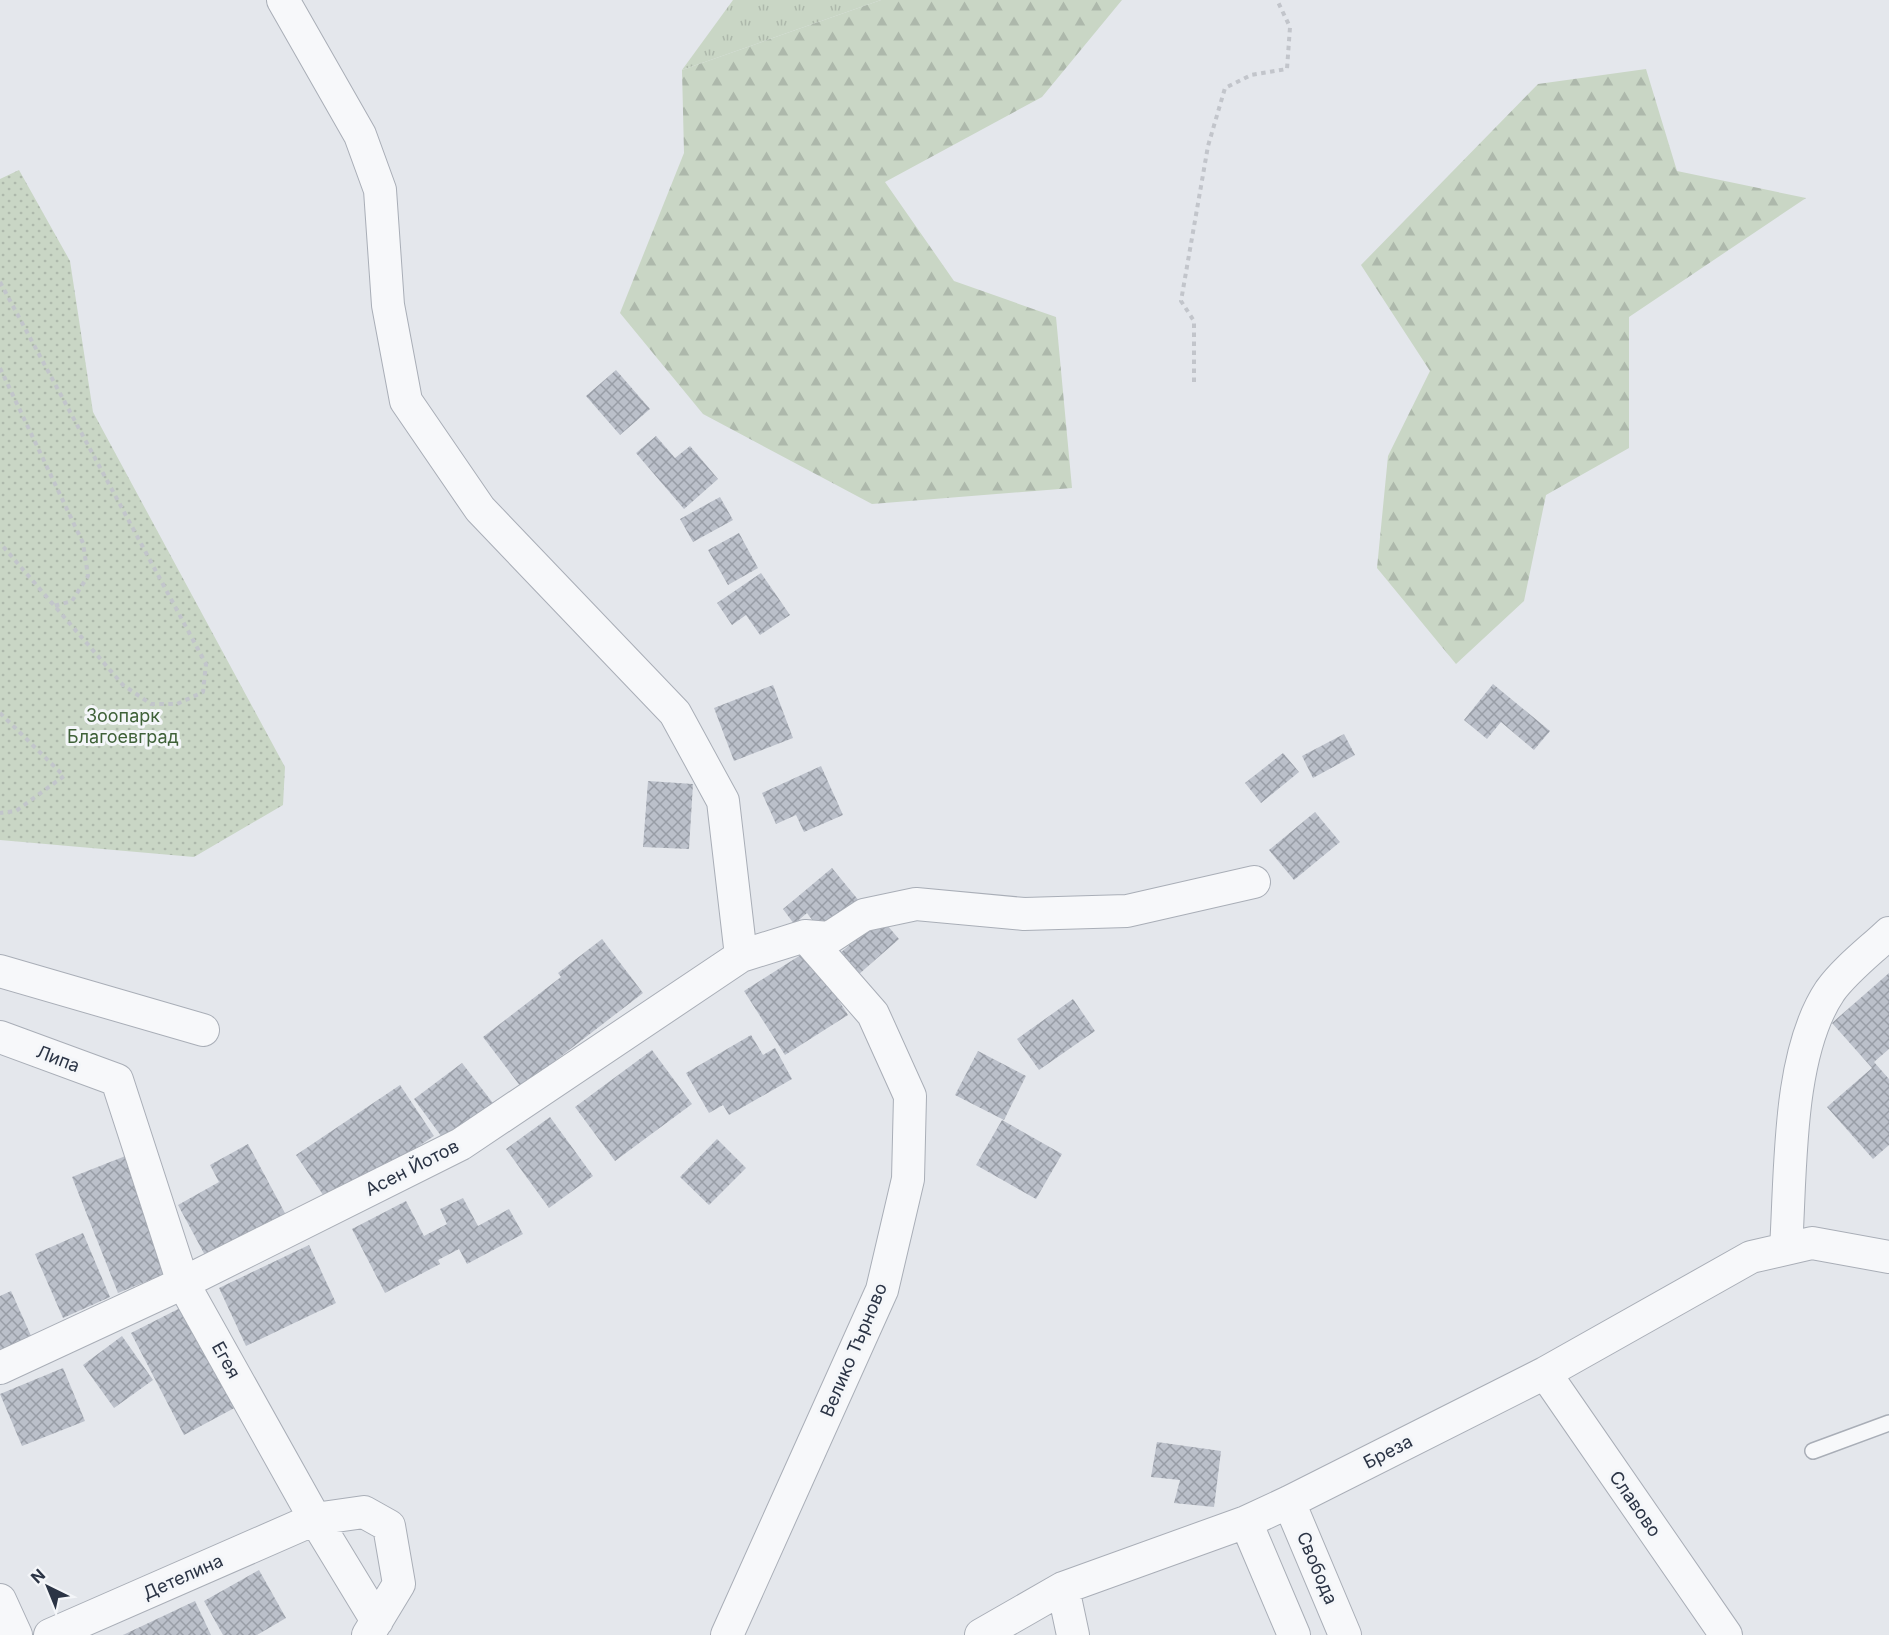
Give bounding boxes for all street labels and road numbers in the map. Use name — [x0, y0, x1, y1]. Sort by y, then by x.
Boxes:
street label: Липа — [33, 1041, 83, 1076]
street label: Асен Йотов — [361, 1134, 462, 1200]
street label: Велико Търново — [816, 1280, 891, 1420]
street label: Егея — [208, 1338, 245, 1382]
street label: Бреза — [1360, 1430, 1416, 1473]
street label: Славово — [1605, 1467, 1666, 1541]
street label: Свобода — [1293, 1528, 1342, 1607]
street label: Детелина — [139, 1550, 226, 1604]

